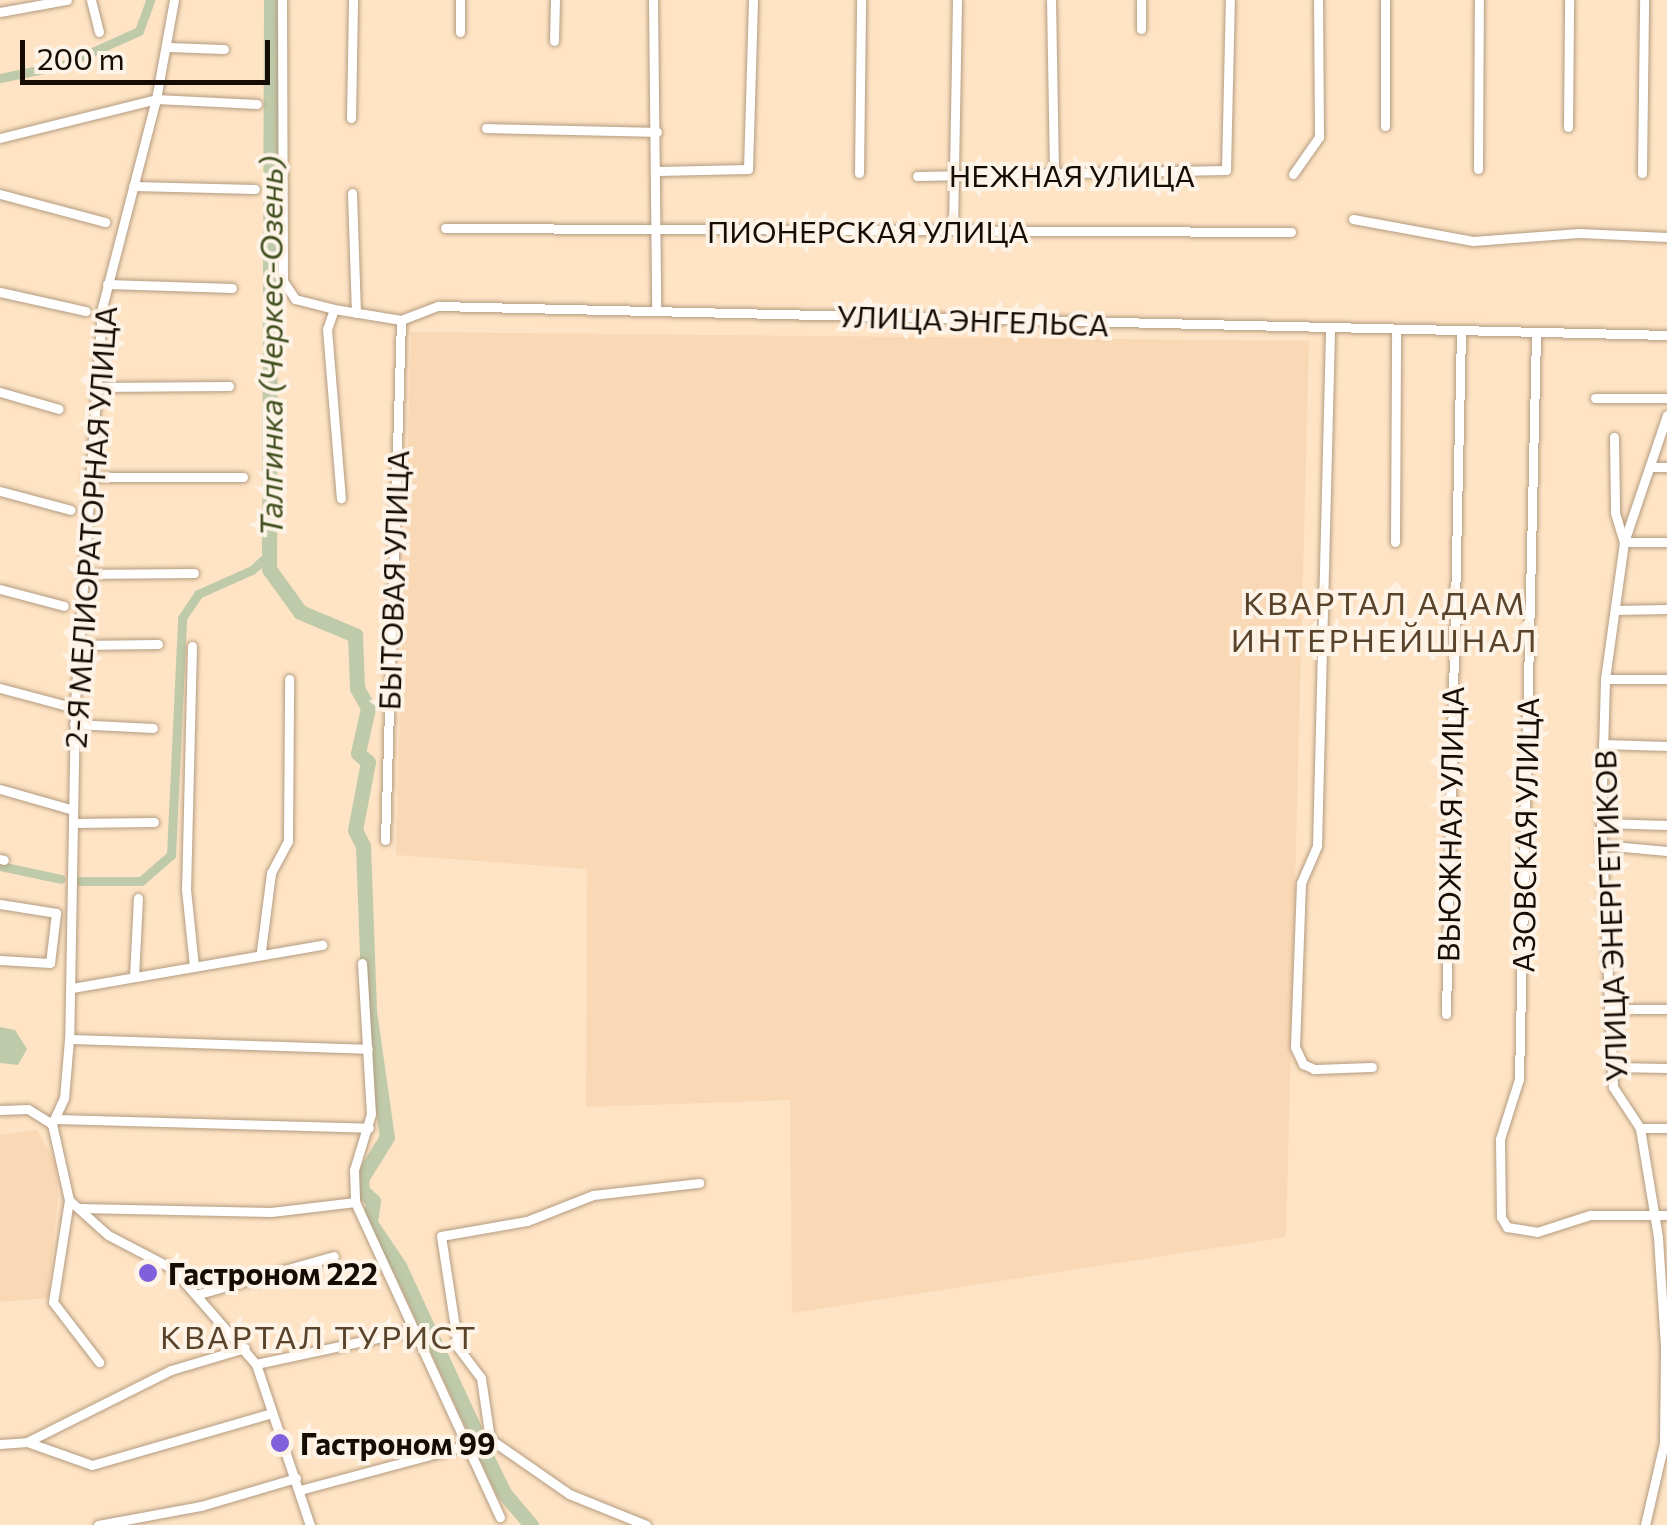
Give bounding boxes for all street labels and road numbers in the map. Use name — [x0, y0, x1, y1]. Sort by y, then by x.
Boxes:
street label: НЕЖНАЯ УЛИЦА — [949, 157, 1195, 193]
street label: ПИОНЕРСКАЯ УЛИЦА — [707, 213, 1029, 249]
street label: УЛИЦА ЭНГЕЛЬСА — [836, 297, 1110, 343]
street label: 2-Я МЕЛИОРАТОРНАЯ УЛИЦА — [57, 305, 123, 749]
street label: БЫТОВАЯ УЛИЦА — [370, 449, 416, 711]
street label: ВЬЮЖНАЯ УЛИЦА — [1430, 686, 1470, 962]
street label: АЗОВСКАЯ УЛИЦА — [1505, 697, 1545, 973]
street label: УЛИЦА ЭНЕРГЕТИКОВ — [1586, 750, 1634, 1082]

